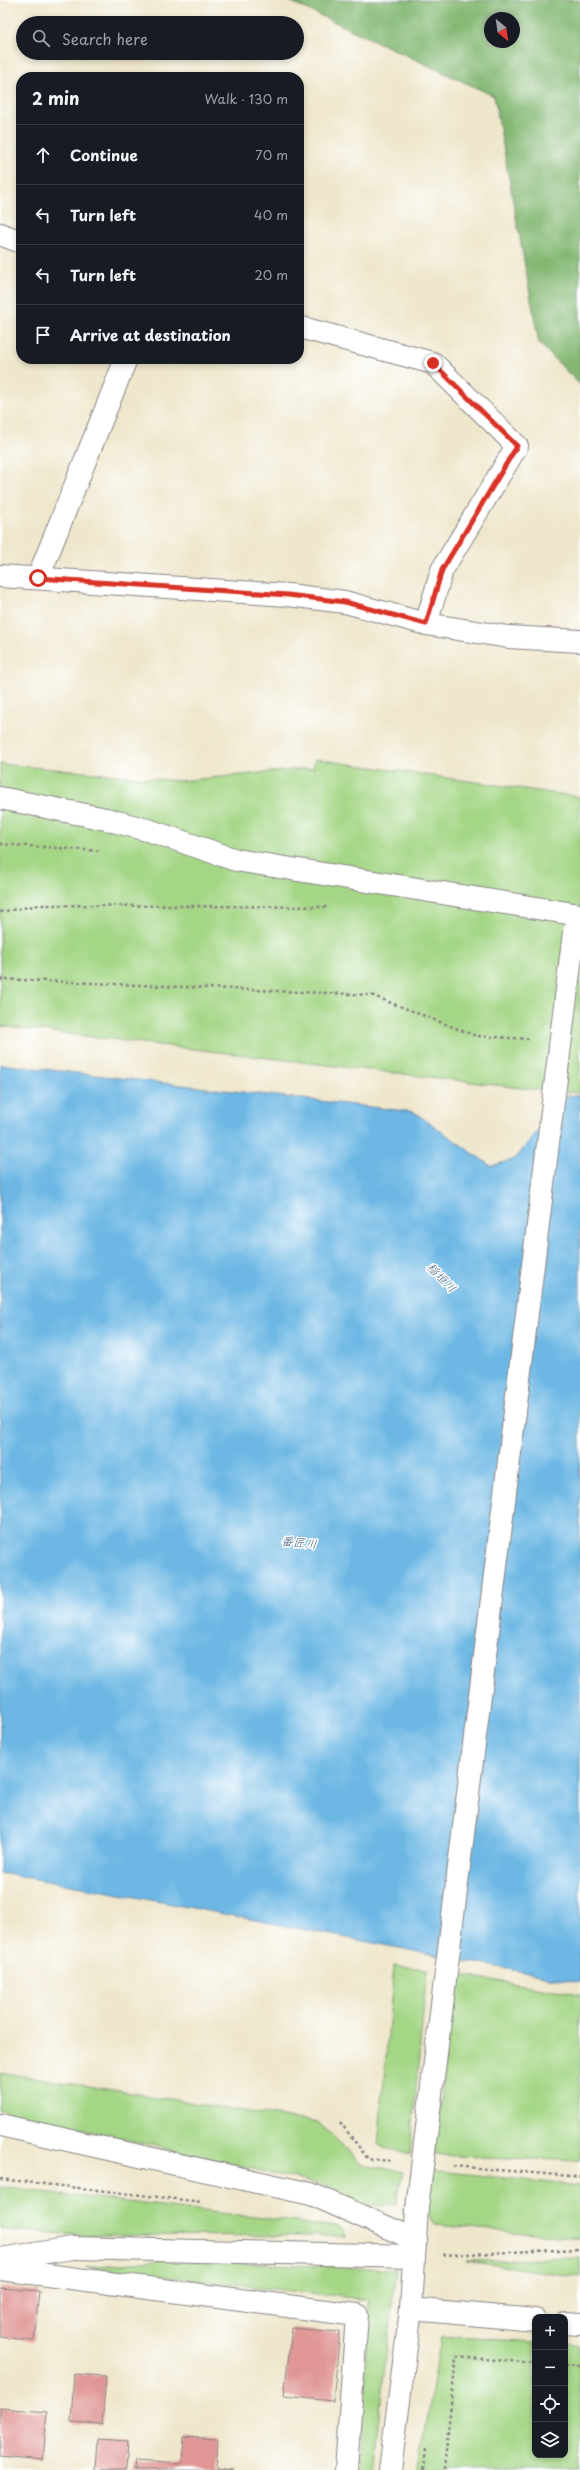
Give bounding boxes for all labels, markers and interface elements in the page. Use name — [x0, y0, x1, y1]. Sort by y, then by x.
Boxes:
north arrow — [484, 12, 520, 48]
search box — [16, 16, 304, 60]
icon: search — [30, 27, 52, 49]
text: Search here — [62, 27, 148, 50]
text: 2 min — [32, 85, 79, 111]
text: Walk · 130 m — [205, 89, 288, 108]
text: Continue — [70, 143, 138, 166]
icon: ahead — [32, 144, 54, 166]
text: 70 m — [255, 145, 288, 164]
text: Turn left — [70, 203, 136, 226]
icon: left — [32, 204, 54, 226]
text: 40 m — [254, 205, 288, 224]
text: Turn left — [70, 263, 136, 286]
icon: left — [32, 264, 54, 286]
text: 20 m — [254, 265, 288, 284]
text: Arrive at destination — [70, 323, 231, 346]
icon: arrive — [32, 324, 54, 346]
route end — [424, 354, 442, 372]
route start — [29, 569, 47, 587]
water label: 稲垣川 — [423, 1258, 461, 1296]
water label: 番匠川 — [280, 1531, 318, 1553]
map controls — [532, 2314, 568, 2458]
button: + — [532, 2314, 568, 2350]
button: − — [532, 2350, 568, 2386]
button: locate — [532, 2386, 568, 2422]
button: layers — [532, 2422, 568, 2458]

